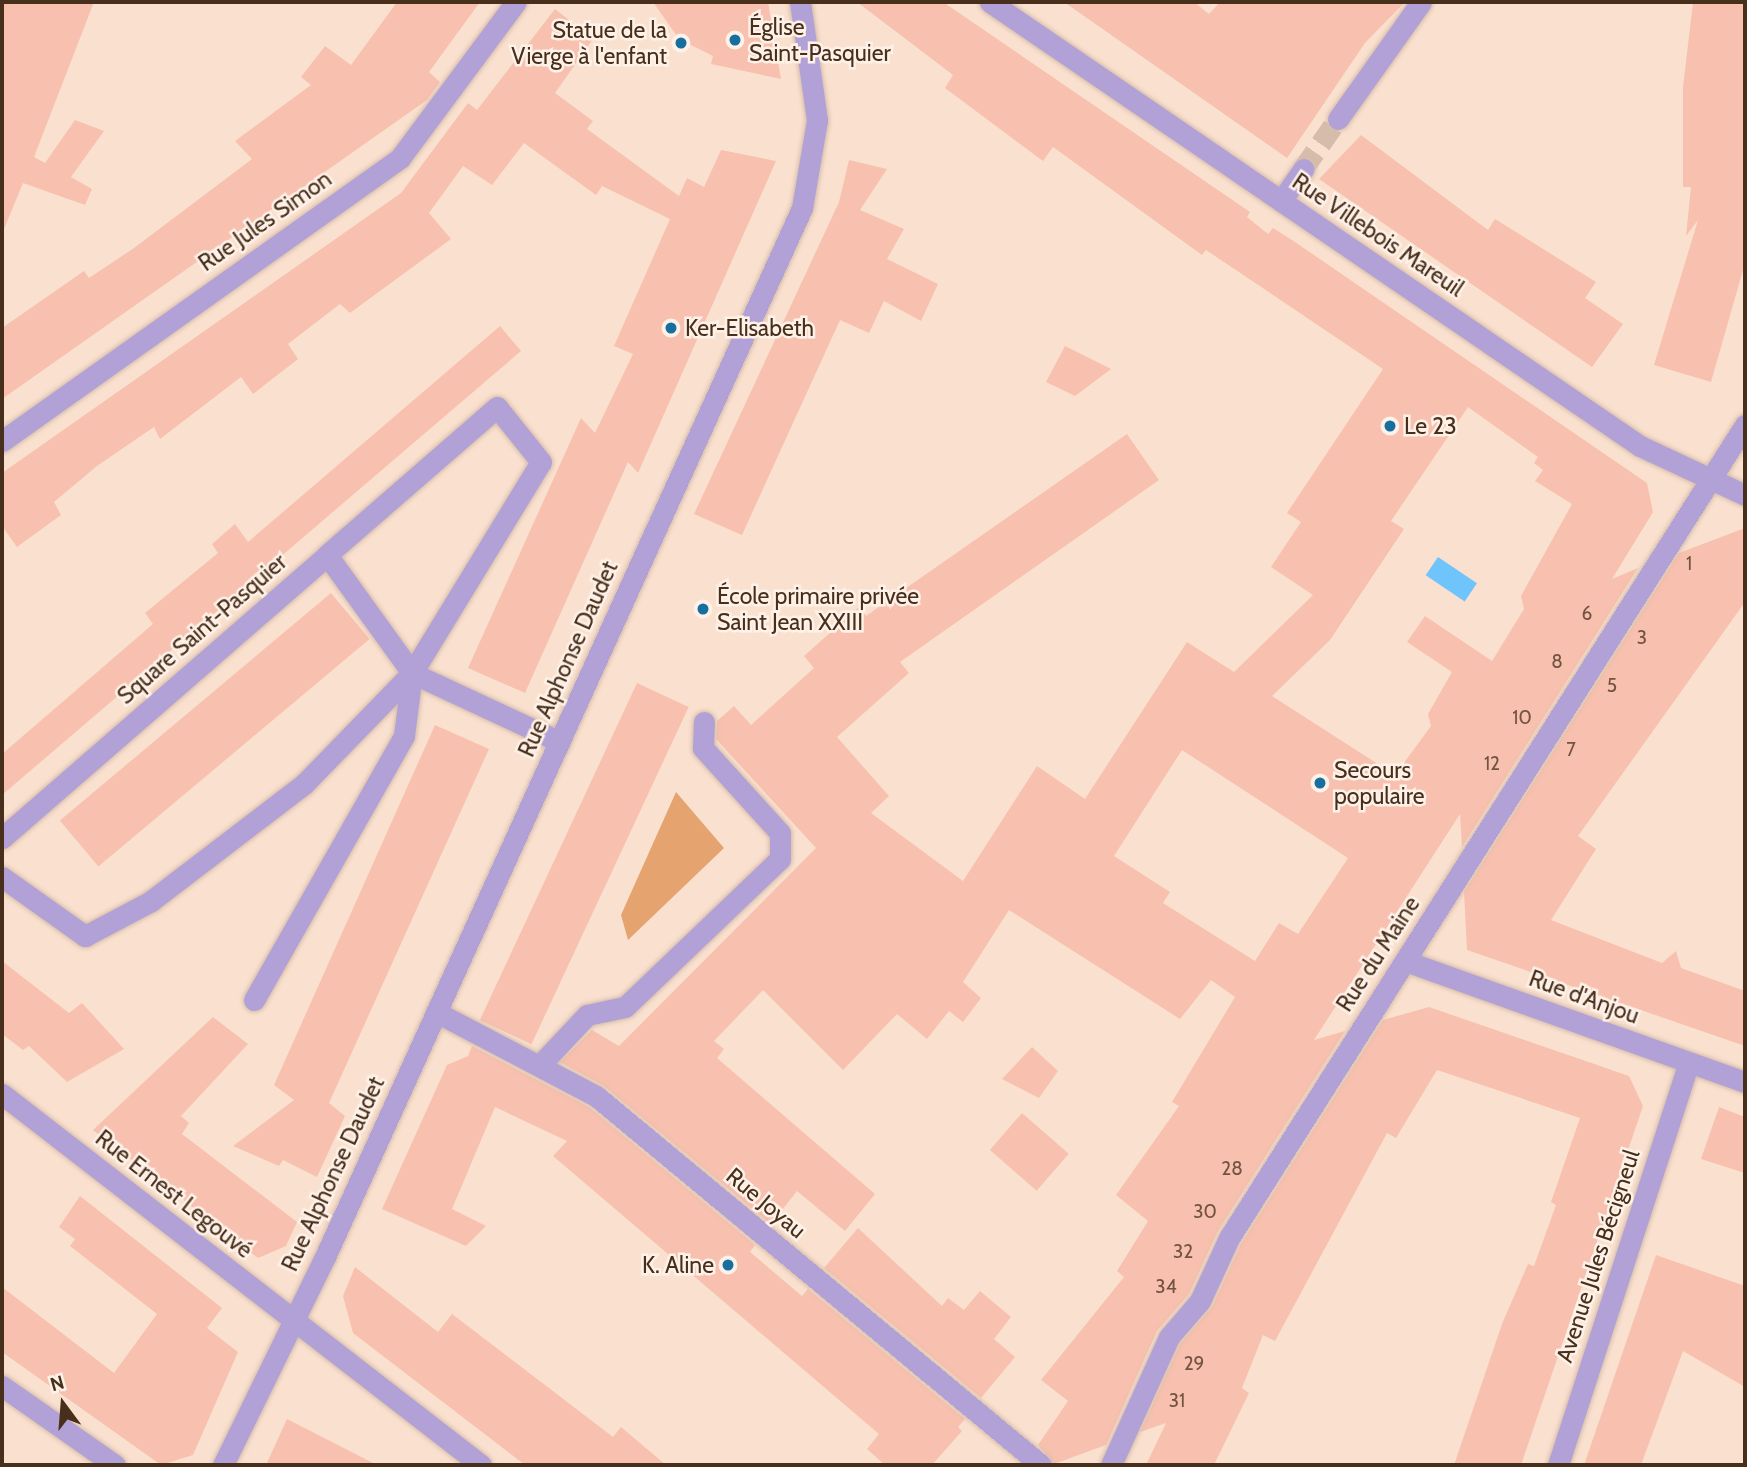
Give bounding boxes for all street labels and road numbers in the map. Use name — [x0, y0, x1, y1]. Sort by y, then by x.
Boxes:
street label: Rue Jules Simon — [193, 165, 337, 277]
street label: Rue Villebois Mareuil — [1287, 167, 1469, 303]
street label: Square Saint-Pasquier — [112, 548, 292, 710]
street label: Rue Alphonse Daudet — [512, 557, 624, 761]
street label: Rue du Maine — [1331, 891, 1425, 1017]
street label: Rue d'Anjou — [1525, 964, 1643, 1030]
street label: Rue Alphonse Daudet — [276, 1072, 390, 1276]
street label: Rue Ernest Legouvé — [90, 1124, 258, 1264]
street label: Avenue Jules Bécigneul — [1551, 1146, 1645, 1366]
street label: Rue Joyau — [721, 1162, 811, 1244]

